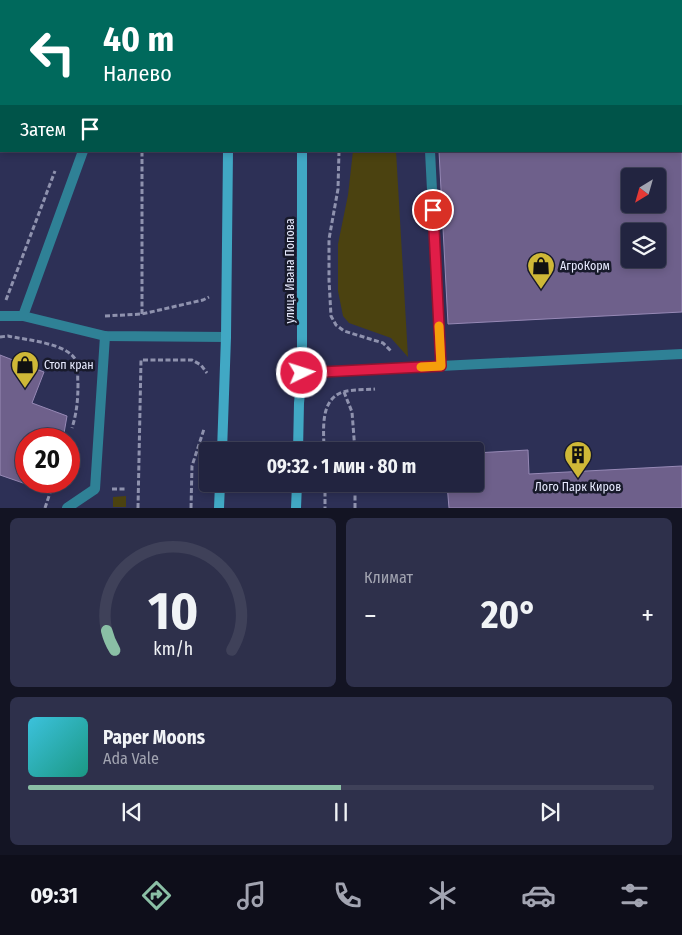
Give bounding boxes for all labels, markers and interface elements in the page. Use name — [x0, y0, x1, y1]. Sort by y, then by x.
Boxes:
text: 40 m — [103, 18, 174, 60]
icon: left — [20, 20, 85, 85]
text: Налево — [103, 60, 172, 87]
icon: arrive — [76, 115, 104, 143]
text: Затем — [20, 118, 66, 141]
north arrow — [621, 168, 666, 212]
map controls — [621, 168, 666, 268]
pin — [412, 189, 454, 231]
icon: arrive — [419, 196, 447, 224]
street label: улица Ивана Попова — [283, 218, 297, 324]
button: layers — [621, 223, 666, 268]
shop icon: АгроКорм — [526, 251, 556, 290]
place label: АгроКорм — [560, 259, 610, 273]
position arrow — [275, 346, 327, 398]
shop icon: Стоп кран — [10, 350, 40, 389]
place label: Стоп кран — [44, 358, 94, 372]
speed limit sign: 20 — [15, 428, 80, 493]
building icon: Лого Парк Киров — [563, 440, 593, 479]
text: 09:32 · 1 мин · 80 m — [267, 455, 416, 478]
place label: Лого Парк Киров — [535, 480, 621, 494]
text: Климат — [364, 568, 413, 587]
text: 10 — [148, 580, 198, 643]
text: 20° — [481, 592, 537, 638]
text: − — [364, 599, 377, 632]
text: + — [641, 599, 654, 632]
text: km/h — [153, 638, 193, 660]
text: Paper Moons — [103, 726, 205, 749]
text: Ada Vale — [103, 749, 159, 768]
icon: previous — [118, 798, 146, 826]
icon: pause — [327, 798, 355, 826]
icon: next — [536, 798, 564, 826]
icon: directions — [139, 878, 174, 913]
icon: music — [234, 878, 269, 913]
icon: phone — [330, 878, 365, 913]
icon: climate — [425, 878, 460, 913]
icon: car — [521, 878, 556, 913]
icon: filters — [617, 878, 652, 913]
text: 09:31 — [30, 882, 78, 909]

